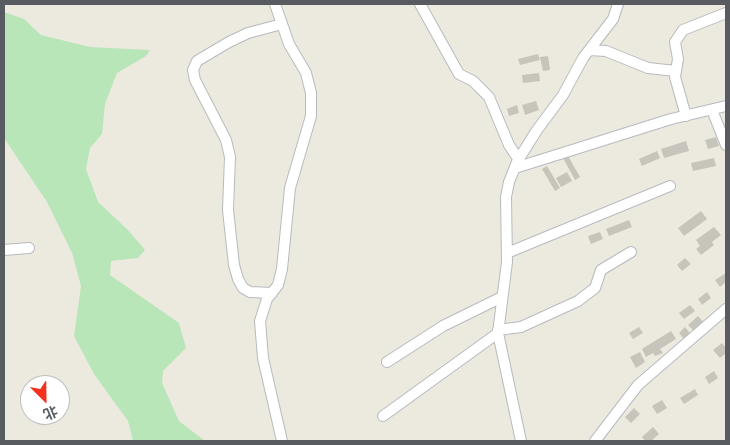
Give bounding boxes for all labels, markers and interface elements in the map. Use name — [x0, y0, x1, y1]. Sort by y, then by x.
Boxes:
north arrow — [20, 375, 70, 425]
text: 北 — [41, 403, 60, 423]

